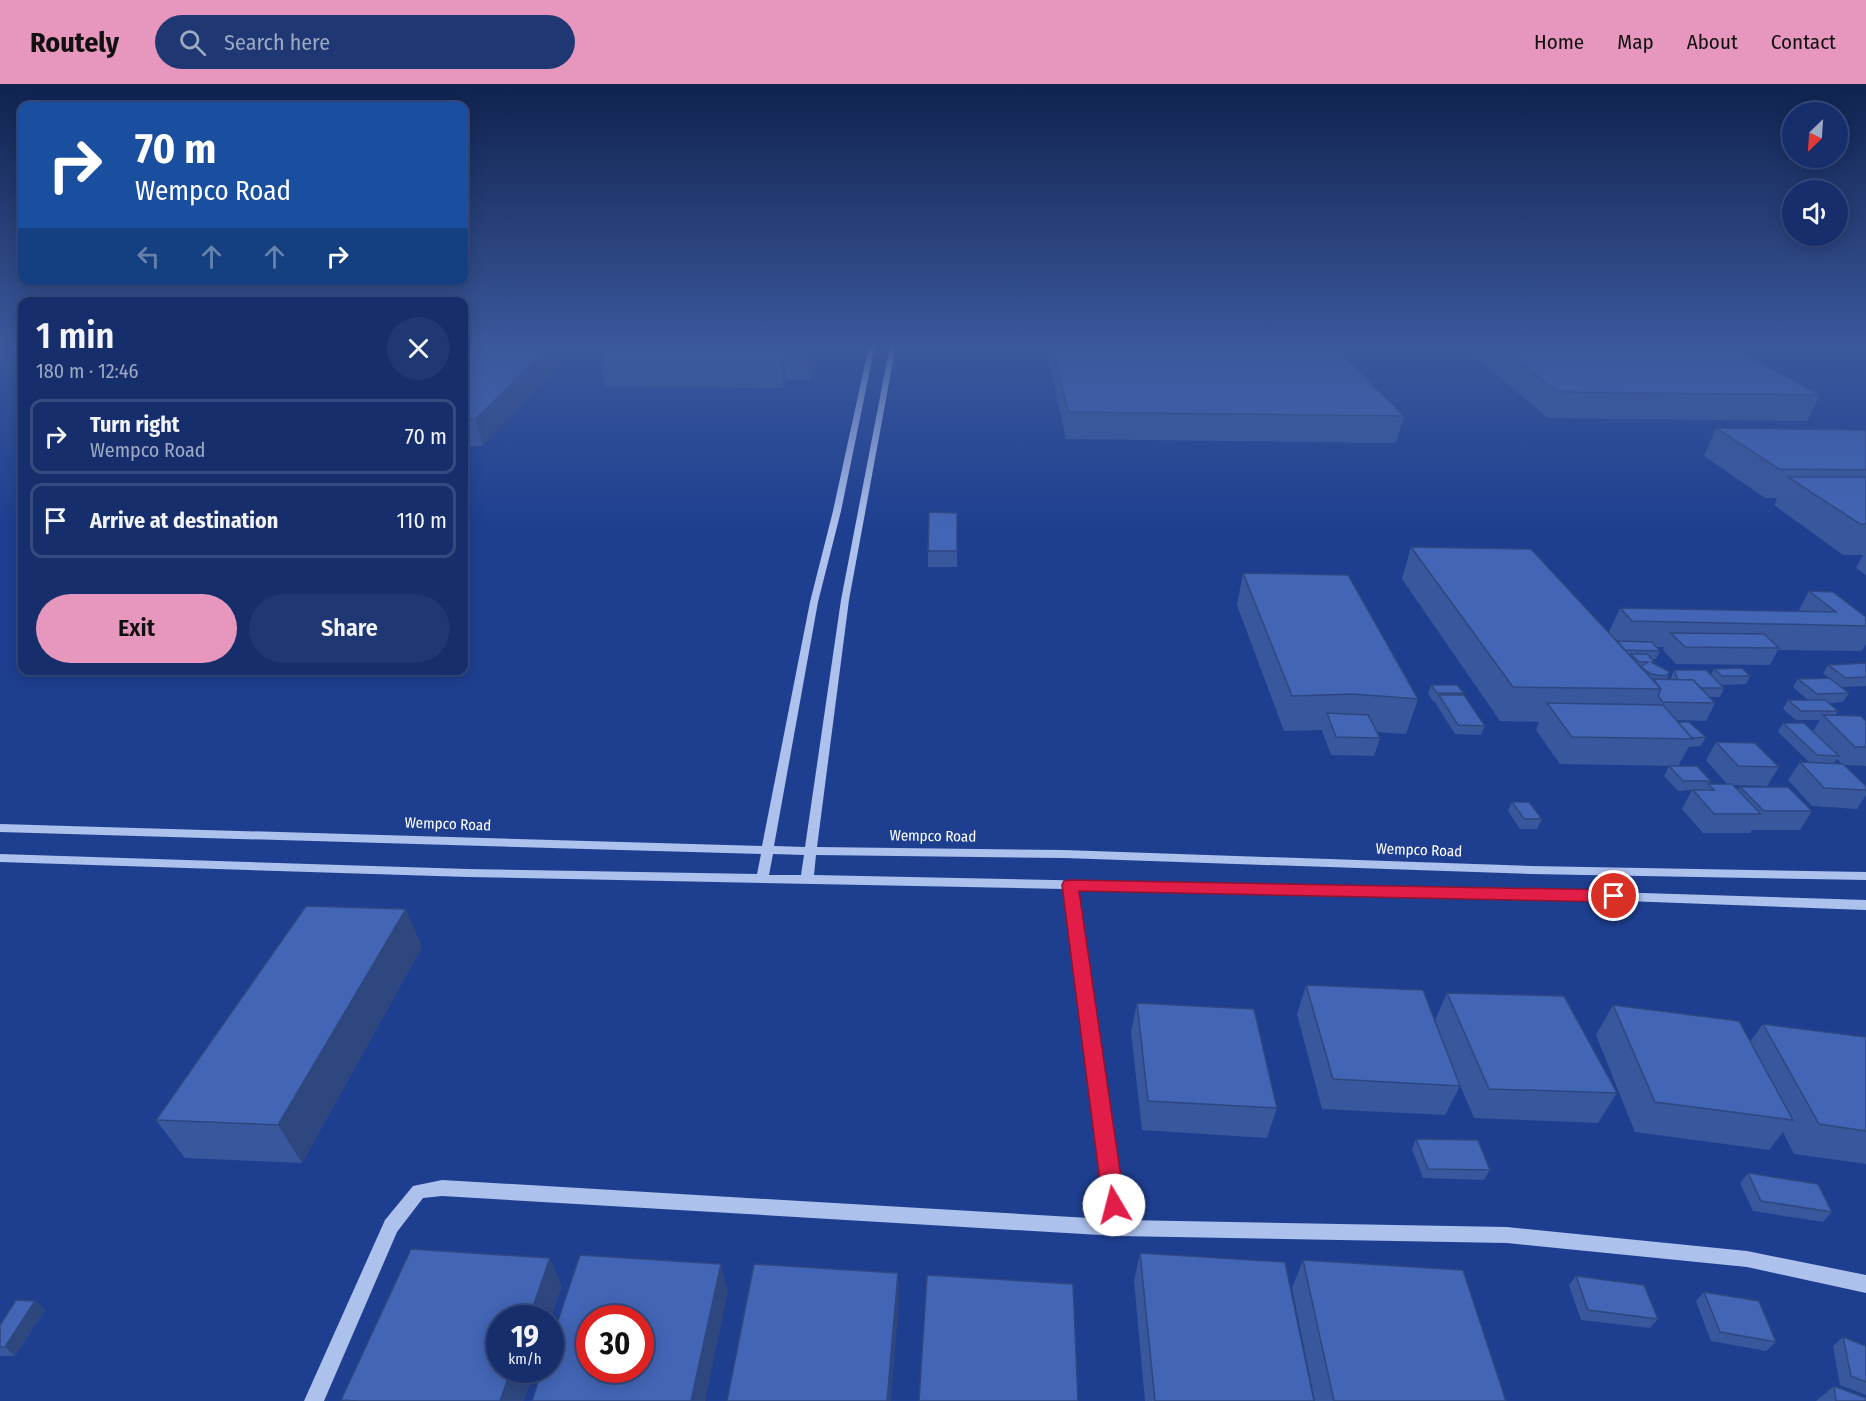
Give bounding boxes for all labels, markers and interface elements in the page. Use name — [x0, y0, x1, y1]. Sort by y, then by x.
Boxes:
search box — [155, 15, 575, 69]
text: Routely — [30, 26, 119, 59]
icon: search — [176, 26, 209, 59]
text: Search here — [224, 29, 330, 56]
text: Home — [1534, 29, 1584, 55]
text: Map — [1617, 29, 1654, 55]
text: About — [1687, 29, 1738, 55]
text: Contact — [1771, 29, 1836, 55]
north arrow — [1782, 102, 1848, 168]
map controls — [1782, 102, 1848, 246]
text: 70 m — [135, 124, 216, 174]
icon: right — [36, 126, 114, 204]
text: Wempco Road — [135, 175, 291, 207]
button: sound — [1782, 180, 1848, 246]
icon: left — [132, 240, 165, 273]
icon: ahead — [195, 240, 228, 273]
icon: ahead — [258, 240, 291, 273]
icon: right — [321, 240, 354, 273]
text: 1 min — [36, 314, 114, 358]
button: close — [387, 317, 450, 380]
text: 180 m · 12:46 — [36, 359, 138, 383]
text: Turn right — [90, 411, 179, 438]
icon: right — [39, 420, 72, 453]
text: 70 m — [405, 423, 447, 450]
text: Wempco Road — [90, 438, 206, 462]
icon: arrive — [39, 504, 72, 537]
text: Arrive at destination — [90, 507, 278, 534]
text: 110 m — [397, 507, 447, 534]
button: Exit — [36, 594, 237, 663]
button: Share — [249, 594, 450, 663]
street label: Wempco Road — [404, 813, 492, 835]
street label: Wempco Road — [890, 826, 976, 846]
street label: Wempco Road — [1375, 839, 1463, 861]
pin — [1588, 870, 1639, 921]
icon: arrive — [1597, 879, 1630, 912]
position arrow — [1082, 1173, 1146, 1237]
speed limit sign: 30 — [576, 1305, 654, 1383]
text: 19 — [511, 1319, 539, 1355]
text: km/h — [508, 1350, 542, 1368]

